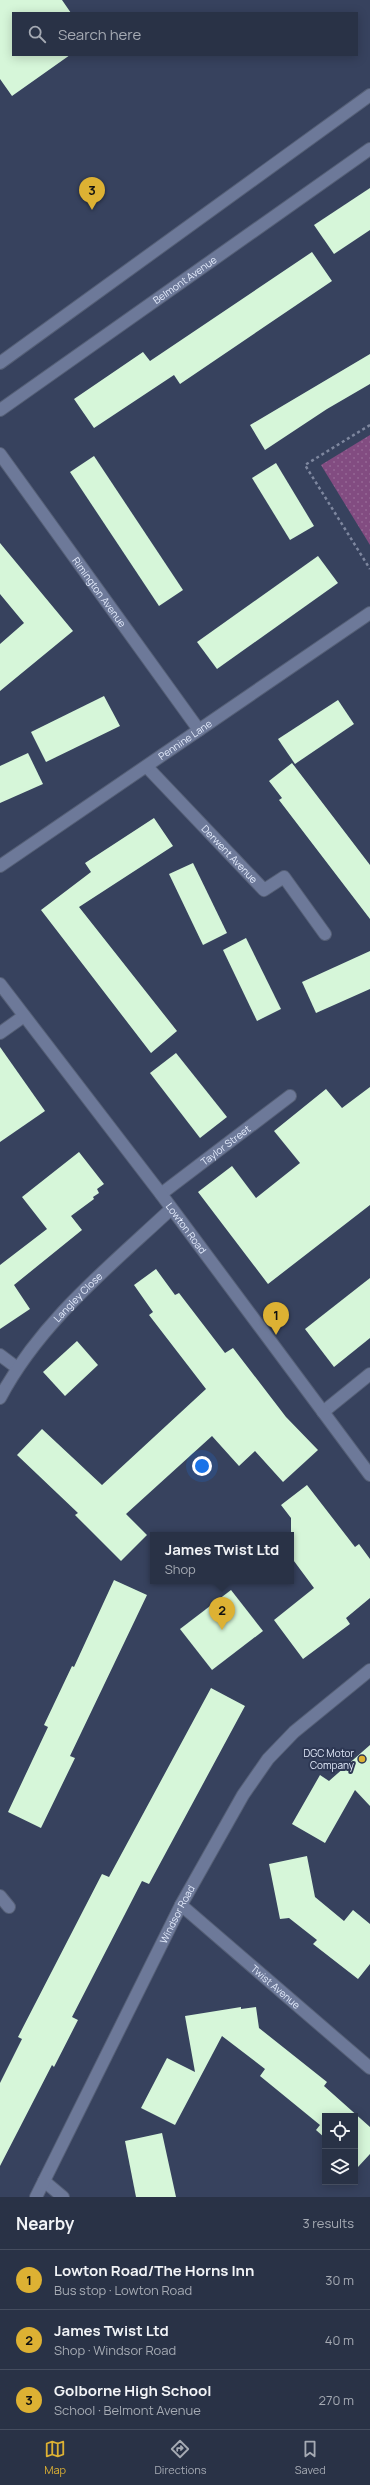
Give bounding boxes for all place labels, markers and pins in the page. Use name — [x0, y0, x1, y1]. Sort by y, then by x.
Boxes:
pin: 3 — [79, 177, 105, 210]
pin: 1 — [263, 1302, 289, 1335]
pin: 2 — [209, 1597, 235, 1630]
place label: DGC Motor Company — [303, 1746, 355, 1772]
marker: DGC Motor Company — [357, 1754, 367, 1764]

